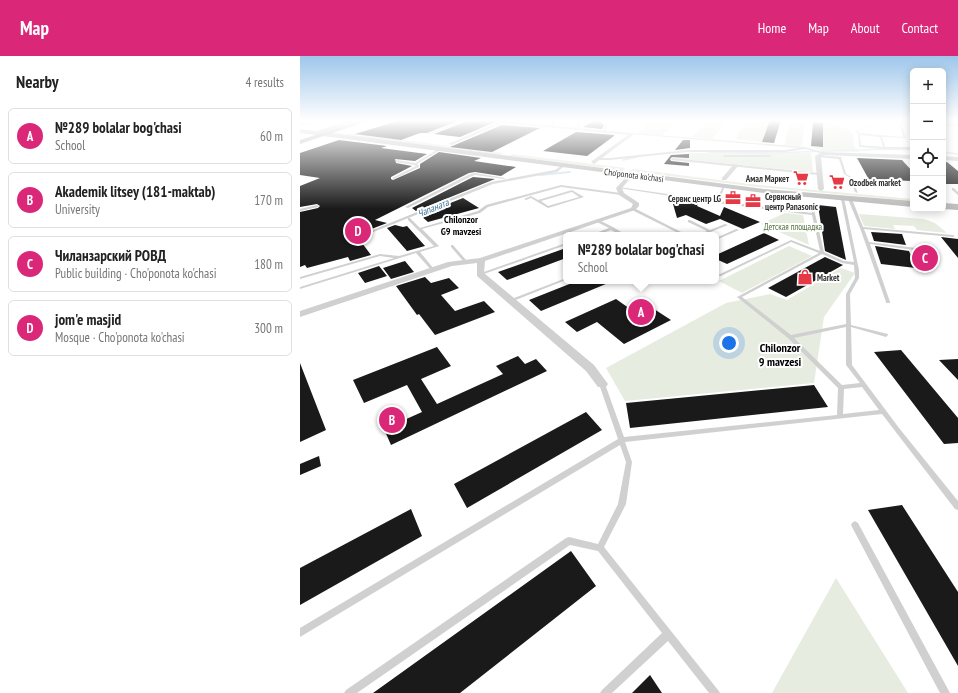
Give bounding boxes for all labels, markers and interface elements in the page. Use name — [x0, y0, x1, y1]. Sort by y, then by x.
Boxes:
text: Map — [20, 16, 49, 40]
text: Home — [758, 19, 786, 37]
text: Map — [808, 19, 829, 37]
text: About — [851, 19, 880, 37]
text: Contact — [902, 19, 938, 37]
map controls — [910, 68, 946, 212]
button: + — [910, 68, 946, 104]
text: Nearby — [16, 71, 59, 93]
text: 4 results — [245, 74, 284, 91]
button: − — [910, 104, 946, 140]
text: №289 bolalar bog'chasi — [55, 118, 182, 137]
text: A — [27, 128, 33, 145]
text: 60 m — [260, 128, 283, 145]
text: School — [55, 137, 85, 154]
button: locate — [910, 140, 946, 176]
street label: Cho'ponota ko'chasi — [604, 166, 664, 184]
supermarket icon: Амал Маркет — [792, 169, 810, 187]
place label: Амал Маркет — [745, 173, 790, 184]
supermarket icon: Ozodbek market — [828, 173, 846, 191]
button: layers — [910, 176, 946, 212]
place label: Ozodbek market — [849, 177, 901, 188]
text: Akademik litsey (181-maktab) — [55, 182, 215, 201]
office icon: Сервис центр LG — [724, 189, 742, 207]
place label: Сервисный центр Panasonic — [765, 191, 819, 212]
text: B — [27, 192, 33, 209]
text: 170 m — [254, 192, 283, 209]
office icon: Сервисный центр Panasonic — [744, 192, 762, 210]
place label: Сервис центр LG — [668, 193, 721, 204]
water label: Чапаната — [415, 195, 452, 220]
text: University — [55, 201, 100, 218]
district label: Chilonzor G9 mavzesi — [441, 213, 481, 238]
pin: D — [345, 216, 371, 246]
park label: Детская площадка — [764, 221, 823, 232]
popup — [563, 232, 719, 284]
text: №289 bolalar bog'chasi — [578, 240, 704, 259]
pin: C — [912, 243, 938, 273]
text: Чиланзарский РОВД — [55, 246, 166, 265]
text: C — [27, 256, 33, 273]
text: 180 m — [254, 256, 283, 273]
text: School — [578, 259, 608, 276]
text: Public building · Cho'ponota ko'chasi — [55, 265, 216, 282]
shop icon: Market — [796, 268, 814, 286]
place label: Market — [817, 272, 840, 283]
pin: A — [628, 297, 654, 327]
text: jom'e masjid — [55, 310, 121, 329]
text: D — [27, 320, 33, 337]
text: 300 m — [254, 320, 283, 337]
text: Mosque · Cho'ponota ko'chasi — [55, 329, 185, 346]
your location — [719, 333, 739, 353]
district label: Chilonzor 9 mavzesi — [759, 340, 802, 369]
pin: B — [379, 405, 405, 435]

